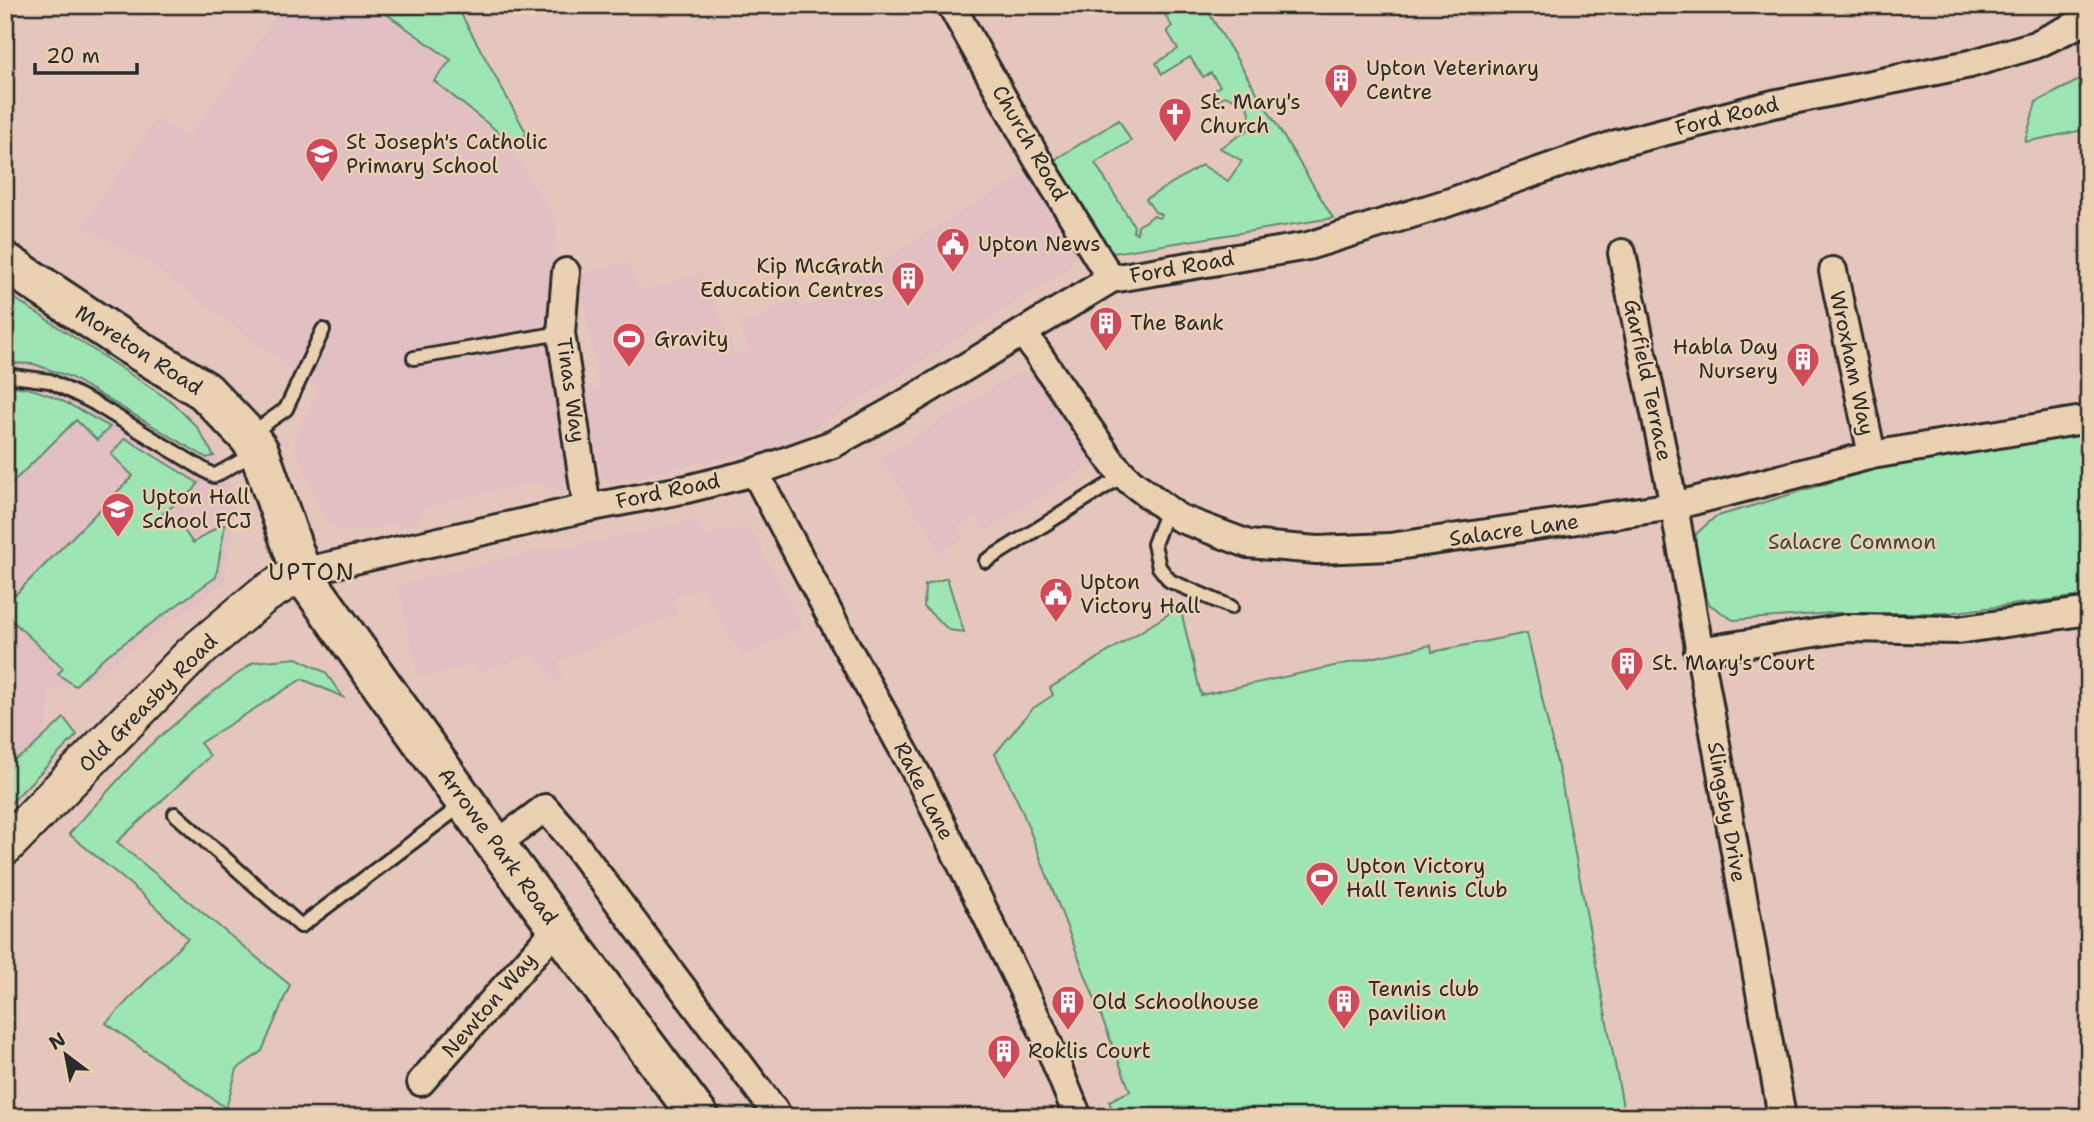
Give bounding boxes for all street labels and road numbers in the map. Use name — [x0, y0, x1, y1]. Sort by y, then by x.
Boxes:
street label: Church Road — [986, 80, 1074, 206]
street label: Ford Road — [1672, 90, 1782, 142]
street label: Ford Road — [1128, 244, 1236, 290]
street label: Wroxham Way — [1823, 288, 1881, 438]
street label: Garfield Terrace — [1617, 297, 1679, 463]
street label: Moreton Road — [70, 298, 208, 402]
street label: Tinas Way — [550, 336, 592, 444]
street label: Ford Road — [613, 466, 723, 516]
street label: Salacre Lane — [1447, 507, 1581, 553]
street label: Old Greasby Road — [72, 627, 224, 779]
street label: Rake Lane — [887, 737, 961, 845]
street label: Slingsby Drive — [1701, 740, 1753, 884]
street label: Arrowe Park Road — [432, 762, 564, 930]
street label: Newton Way — [435, 946, 543, 1064]

